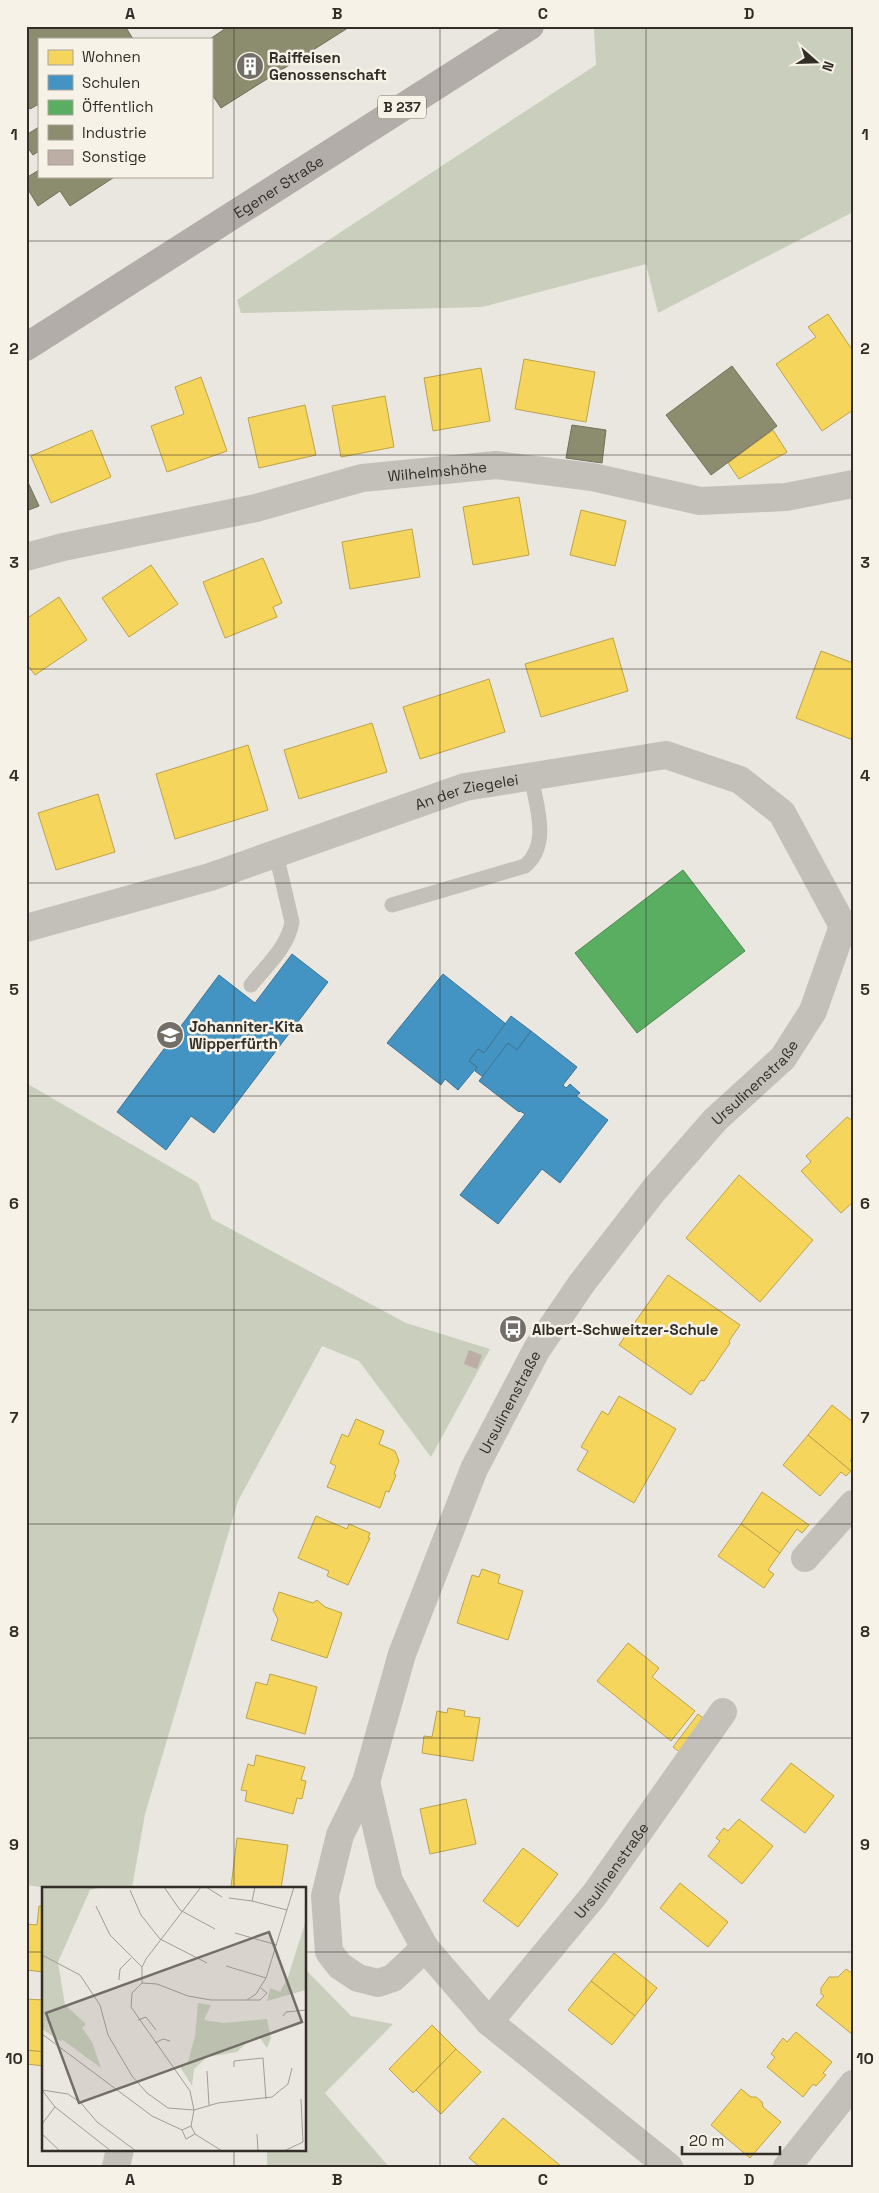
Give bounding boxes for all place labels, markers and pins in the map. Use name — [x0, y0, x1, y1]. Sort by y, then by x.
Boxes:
place label: Raiffeisen Genossenschaft — [269, 48, 387, 84]
building icon: Raiffeisen Genossenschaft — [235, 51, 265, 81]
place label: Johanniter-Kita Wipperfürth — [189, 1017, 304, 1053]
school or university icon: Johanniter-Kita Wipperfürth — [155, 1020, 185, 1050]
bus stop icon: Albert-Schweitzer-Schule — [498, 1314, 528, 1344]
place label: Albert-Schweitzer-Schule — [532, 1320, 719, 1339]

